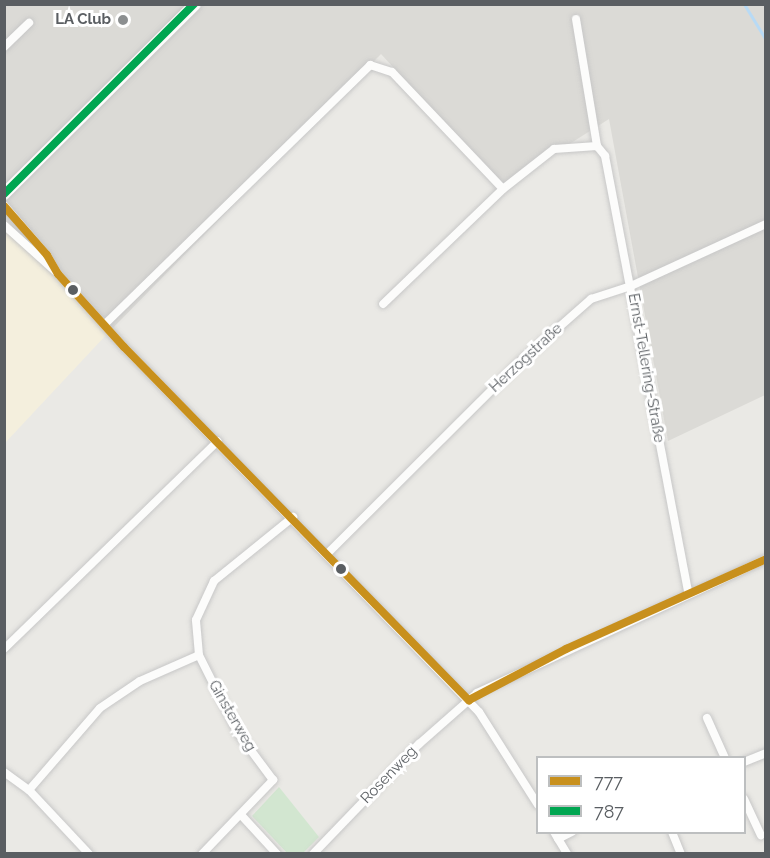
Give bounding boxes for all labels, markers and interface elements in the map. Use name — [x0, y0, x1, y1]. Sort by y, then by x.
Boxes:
place label: LA Club — [55, 11, 111, 29]
marker: LA Club — [116, 13, 130, 27]
unlabelled marker — [67, 284, 79, 296]
street label: Ernst-Tellering-Straße — [624, 292, 668, 444]
street label: Herzogstraße — [486, 320, 566, 396]
unlabelled marker — [335, 563, 347, 575]
street label: Ginsterweg — [204, 677, 260, 755]
street label: Rosenweg — [357, 742, 421, 808]
legend — [536, 756, 746, 834]
text: 777 — [594, 771, 623, 792]
text: 787 — [594, 801, 624, 822]

